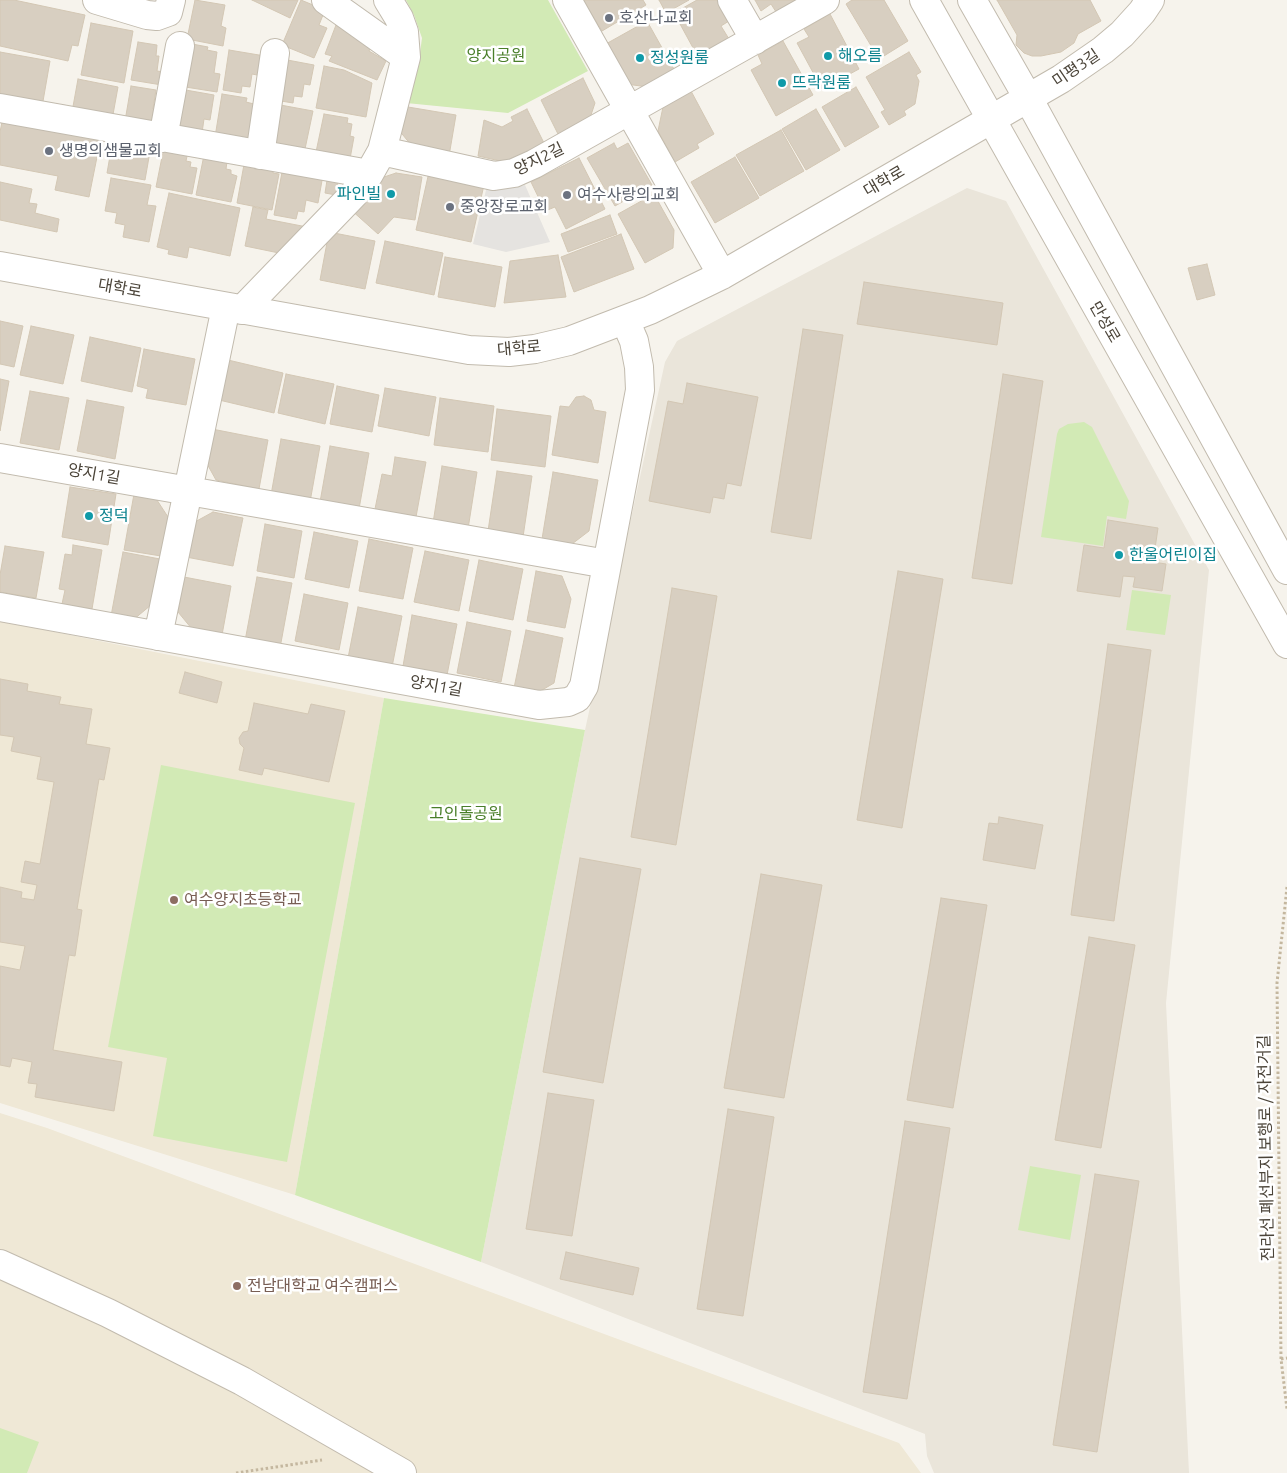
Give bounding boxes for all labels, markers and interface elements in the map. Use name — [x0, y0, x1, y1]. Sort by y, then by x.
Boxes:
place label: 호산나교회 — [619, 8, 693, 28]
marker: 호산나교회 — [603, 12, 615, 24]
street label: 미평3길 — [1049, 45, 1103, 91]
park label: 양지공원 — [467, 46, 525, 66]
place label: 해오름 — [838, 46, 882, 66]
place label: 정성원룸 — [650, 48, 709, 68]
marker: 해오름 — [822, 50, 834, 62]
marker: 정성원룸 — [634, 52, 646, 64]
place label: 뜨락원룸 — [792, 73, 851, 93]
marker: 뜨락원룸 — [776, 77, 788, 89]
street label: 양지2길 — [511, 139, 567, 179]
place label: 생명의샘물교회 — [59, 141, 162, 161]
marker: 생명의샘물교회 — [43, 145, 55, 157]
street label: 대학로 — [860, 162, 908, 200]
place label: 파인빌 — [337, 184, 381, 204]
place label: 여수사랑의교회 — [577, 185, 680, 205]
marker: 파인빌 — [385, 188, 397, 200]
marker: 여수사랑의교회 — [561, 189, 573, 201]
place label: 중앙장로교회 — [460, 197, 548, 217]
marker: 중앙장로교회 — [444, 201, 456, 213]
street label: 대학로 — [97, 275, 143, 301]
street label: 만성로 — [1086, 298, 1124, 346]
street label: 대학로 — [496, 337, 542, 359]
street label: 양지1길 — [66, 460, 122, 488]
place label: 정덕 — [99, 506, 128, 526]
marker: 정덕 — [83, 510, 95, 522]
place label: 한울어린이집 — [1129, 545, 1217, 565]
marker: 한울어린이집 — [1113, 549, 1125, 561]
street label: 양지1길 — [408, 672, 464, 700]
park label: 고인돌공원 — [429, 804, 503, 824]
place label: 여수양지초등학교 — [184, 890, 302, 910]
marker: 여수양지초등학교 — [168, 894, 180, 906]
street label: 전라선 폐선부지 보행로 / 자전거길 — [1254, 1035, 1278, 1261]
place label: 전남대학교 여수캠퍼스 — [247, 1276, 398, 1296]
marker: 전남대학교 여수캠퍼스 — [231, 1280, 243, 1292]

